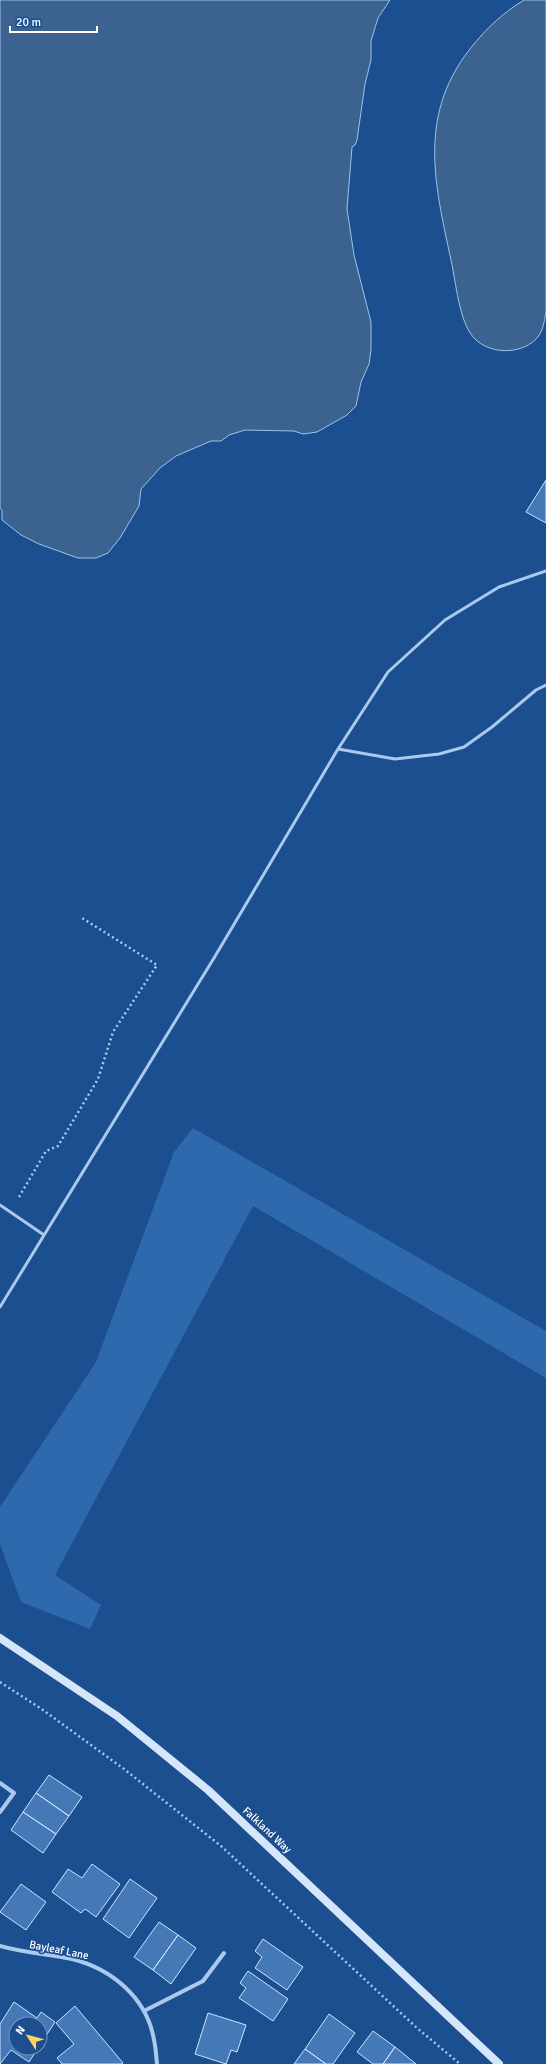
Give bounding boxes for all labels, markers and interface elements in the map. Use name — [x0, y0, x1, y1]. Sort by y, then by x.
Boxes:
scale bar — [10, 8, 97, 34]
text: 20 m — [16, 15, 41, 30]
street label: Falkland Way — [240, 1804, 295, 1857]
street label: Bayleaf Lane — [28, 1938, 90, 1962]
north arrow — [8, 2016, 48, 2056]
text: N — [13, 2023, 28, 2037]

